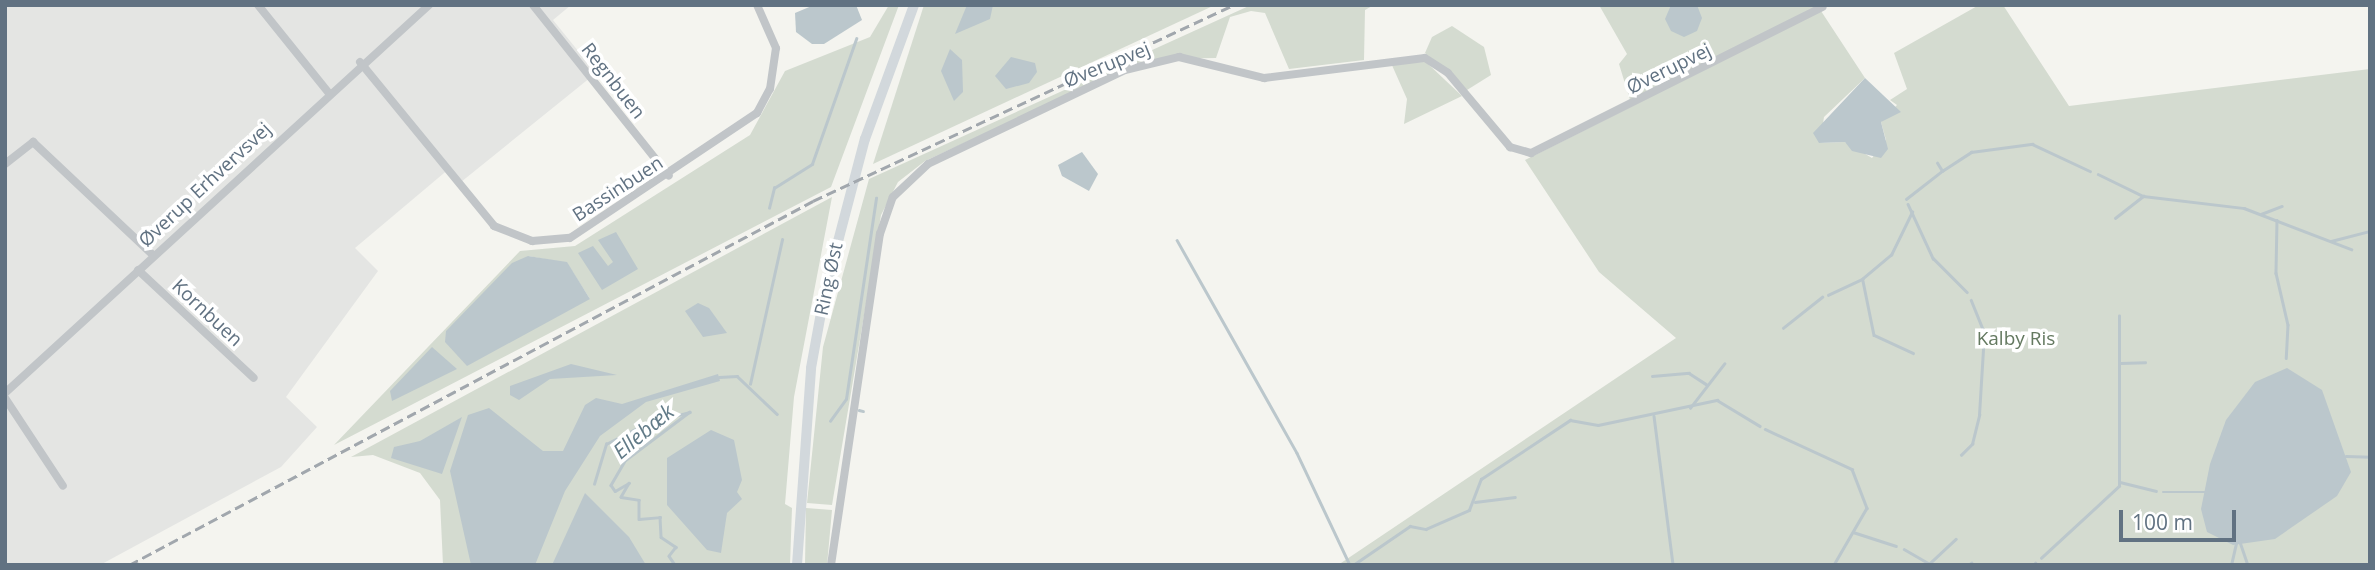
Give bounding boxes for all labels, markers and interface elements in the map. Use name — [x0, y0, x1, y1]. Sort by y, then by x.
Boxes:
street label: Øverupvej — [1061, 37, 1153, 93]
street label: Regnbuen — [576, 39, 650, 123]
street label: Øverupvej — [1623, 39, 1715, 99]
street label: Øverup Erhvervsvej — [134, 118, 276, 252]
street label: Bassinbuen — [569, 151, 667, 227]
street label: Ring Øst — [810, 240, 848, 318]
street label: Kornbuen — [167, 275, 247, 351]
park label: Kalby Ris — [1977, 328, 2055, 350]
water label: Ellebæk — [607, 398, 679, 464]
scale bar — [2123, 496, 2240, 540]
text: 100 m — [2132, 508, 2193, 536]

